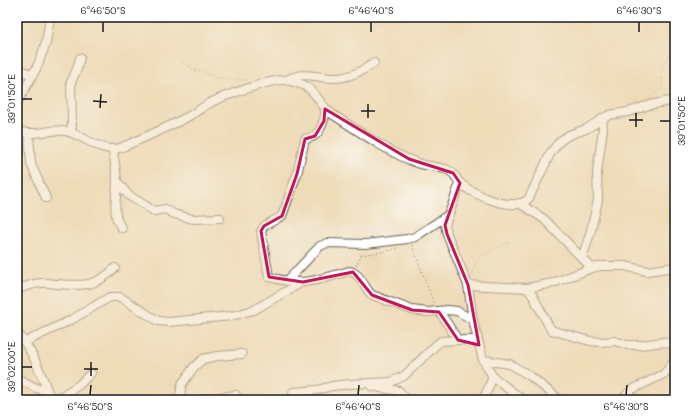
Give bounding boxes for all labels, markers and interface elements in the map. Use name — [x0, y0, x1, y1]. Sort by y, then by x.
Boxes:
text: 6°46'50"S — [80, 3, 126, 17]
text: 6°46'40"S — [348, 3, 394, 17]
text: 6°46'30"S — [616, 3, 662, 17]
text: 39°01'50"E — [4, 74, 18, 124]
text: 39°01'50"E — [674, 96, 688, 146]
text: 39°02'00"E — [4, 341, 18, 393]
text: 6°46'50"S — [67, 399, 113, 413]
text: 6°46'40"S — [335, 399, 381, 413]
text: 6°46'30"S — [603, 399, 649, 413]

